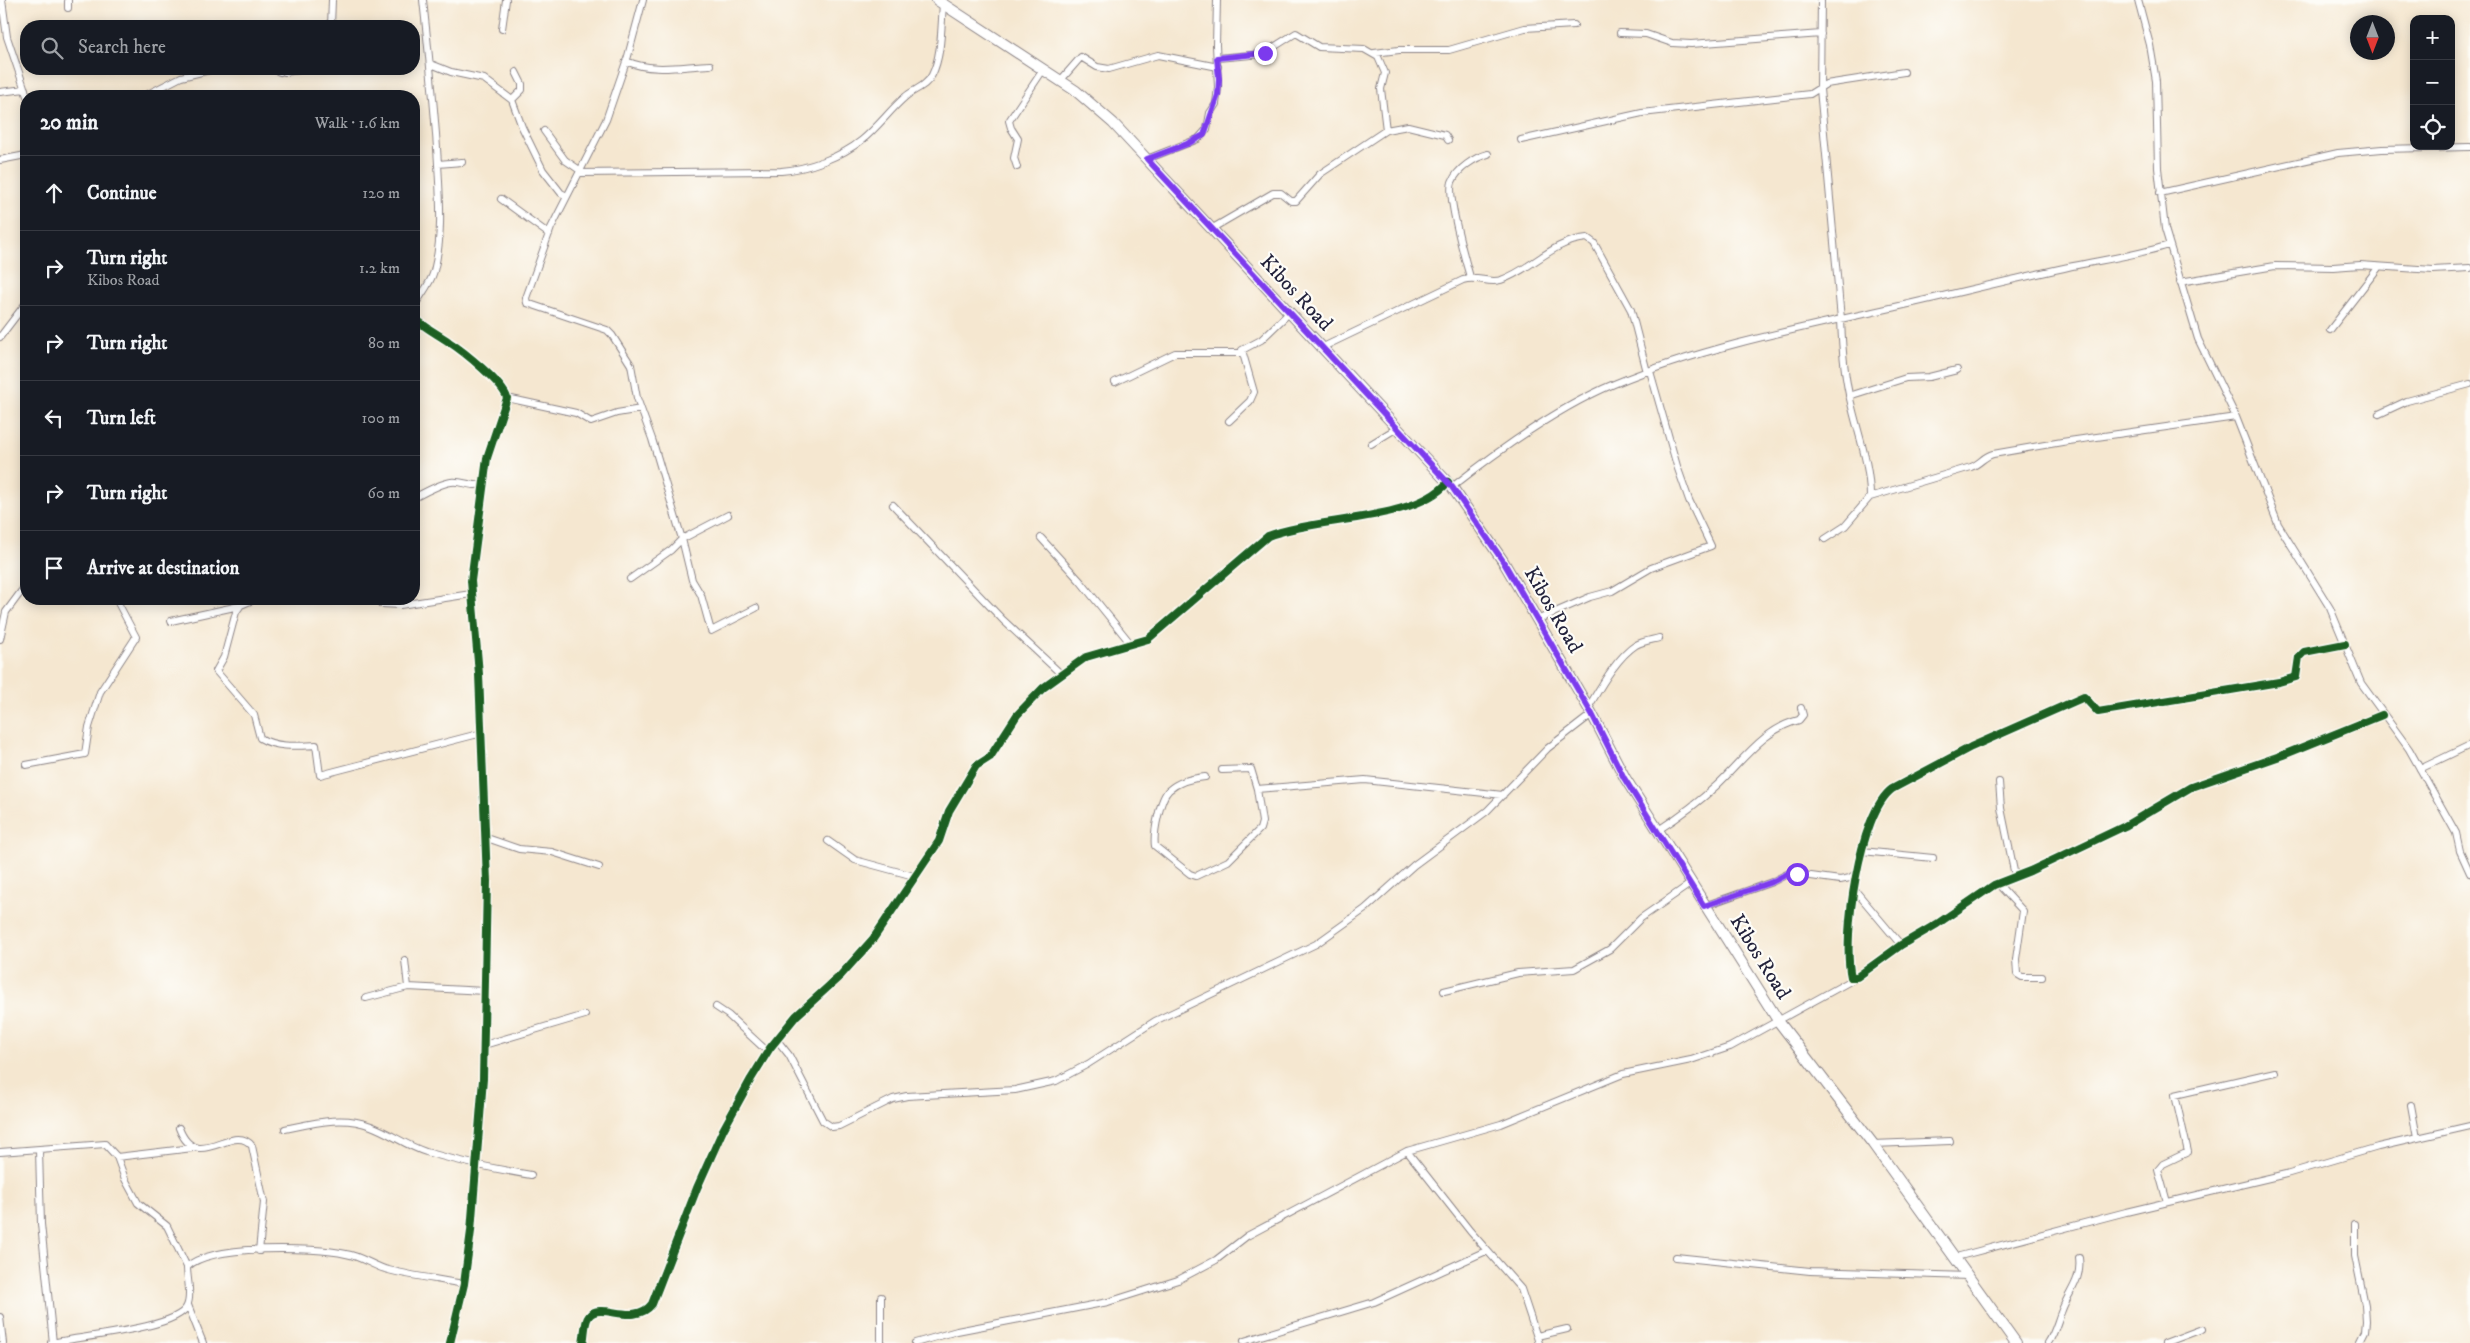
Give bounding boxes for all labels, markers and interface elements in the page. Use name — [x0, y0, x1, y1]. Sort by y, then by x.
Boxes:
north arrow — [2350, 15, 2395, 60]
map controls — [2410, 15, 2455, 150]
button: + — [2410, 15, 2455, 60]
search box — [20, 20, 420, 75]
icon: search — [38, 34, 66, 62]
text: Search here — [78, 36, 166, 59]
route end — [1254, 42, 1277, 65]
button: − — [2410, 60, 2455, 105]
button: locate — [2410, 105, 2455, 150]
text: 20 min — [40, 110, 98, 136]
text: Walk · 1.6 km — [315, 113, 400, 133]
icon: ahead — [40, 179, 68, 207]
text: Continue — [87, 182, 157, 205]
text: 120 m — [362, 183, 400, 203]
text: Turn right — [87, 247, 167, 270]
street label: Kibos Road — [1254, 249, 1338, 337]
icon: right — [40, 254, 68, 282]
text: 1.2 km — [359, 258, 400, 278]
text: Kibos Road — [87, 270, 160, 290]
icon: right — [40, 329, 68, 357]
text: Turn right — [87, 332, 167, 355]
text: 80 m — [368, 333, 400, 353]
icon: left — [40, 404, 68, 432]
text: Turn left — [87, 407, 156, 430]
text: 100 m — [362, 408, 400, 428]
icon: right — [40, 479, 68, 507]
text: Turn right — [87, 482, 167, 505]
text: 60 m — [368, 483, 400, 503]
icon: arrive — [40, 554, 68, 582]
text: Arrive at destination — [87, 557, 239, 580]
street label: Kibos Road — [1518, 562, 1588, 658]
route start — [1786, 863, 1809, 886]
street label: Kibos Road — [1724, 910, 1797, 1005]

